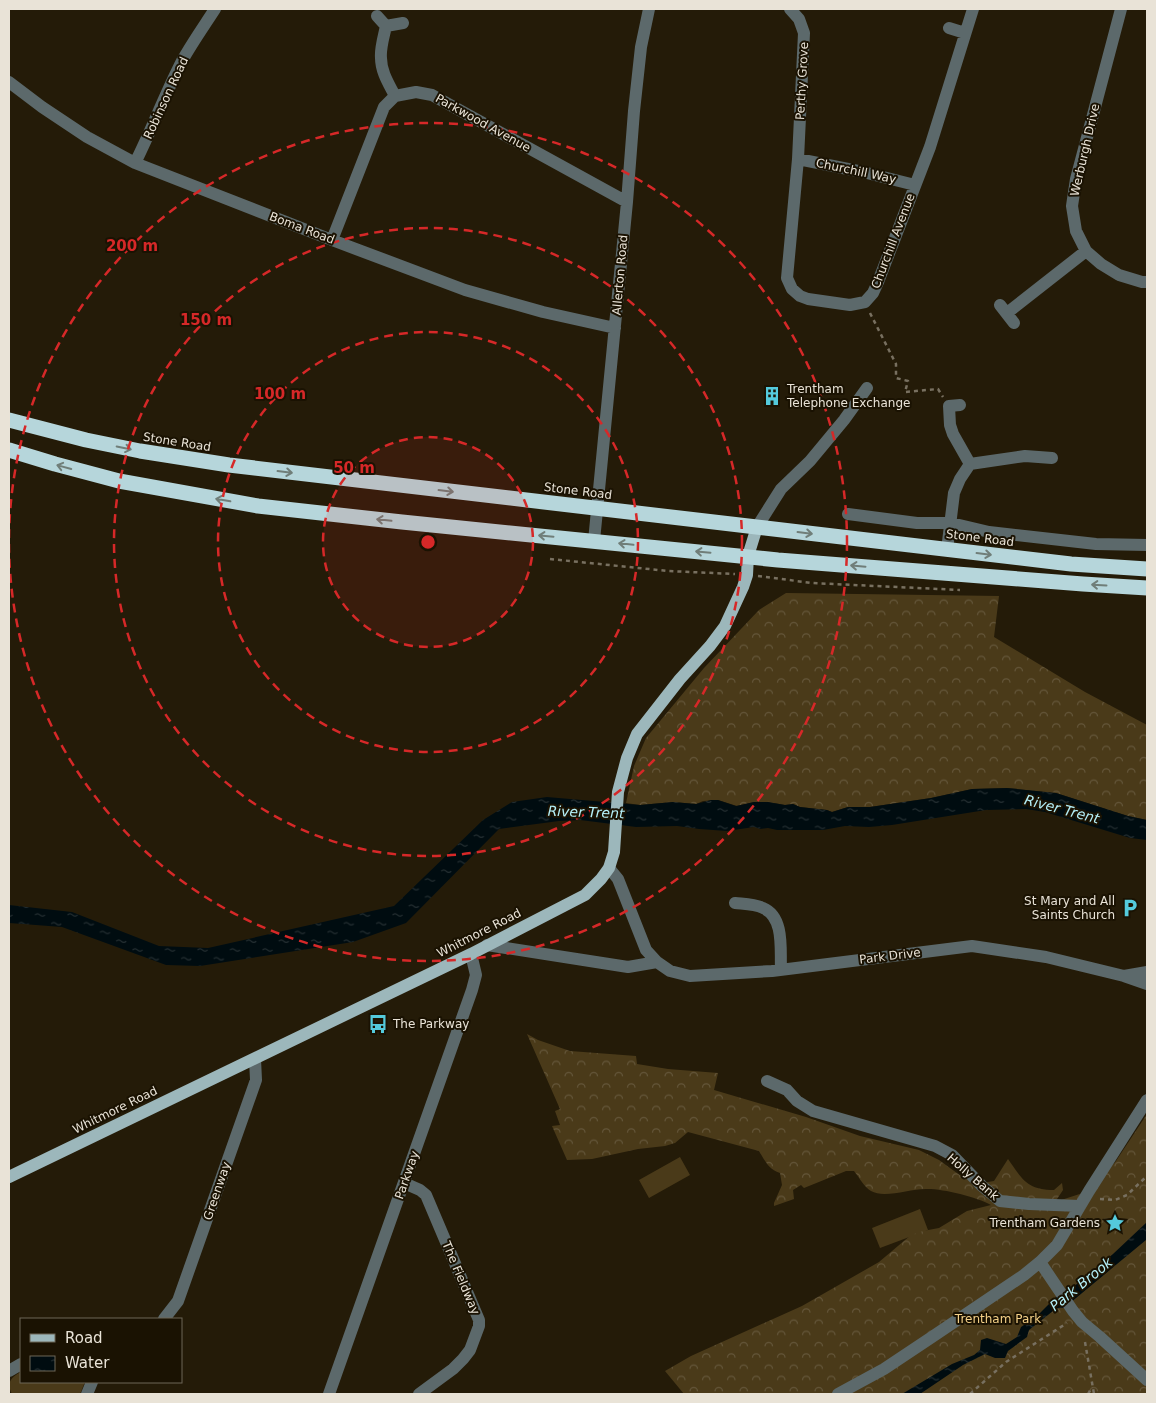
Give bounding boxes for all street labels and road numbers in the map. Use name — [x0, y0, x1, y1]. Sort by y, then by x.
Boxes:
street label: Perthy Grove — [793, 42, 811, 120]
street label: Robinson Road — [141, 55, 191, 141]
street label: Parkwood Avenue — [433, 91, 533, 155]
street label: Werburgh Drive — [1068, 102, 1102, 198]
street label: Churchill Way — [815, 156, 897, 186]
street label: Churchill Avenue — [868, 191, 918, 291]
street label: Boma Road — [267, 209, 337, 247]
street label: Allerton Road — [610, 234, 630, 316]
street label: Stone Road — [142, 430, 212, 454]
street label: Stone Road — [543, 480, 613, 502]
street label: Stone Road — [945, 527, 1015, 549]
street label: Whitmore Road — [435, 906, 523, 960]
street label: Park Drive — [859, 945, 921, 967]
street label: Whitmore Road — [70, 1083, 160, 1137]
street label: Parkway — [392, 1149, 422, 1201]
street label: Holly Bank — [944, 1151, 1002, 1203]
street label: Greenway — [201, 1160, 233, 1222]
street label: The Fieldway — [439, 1238, 483, 1317]

